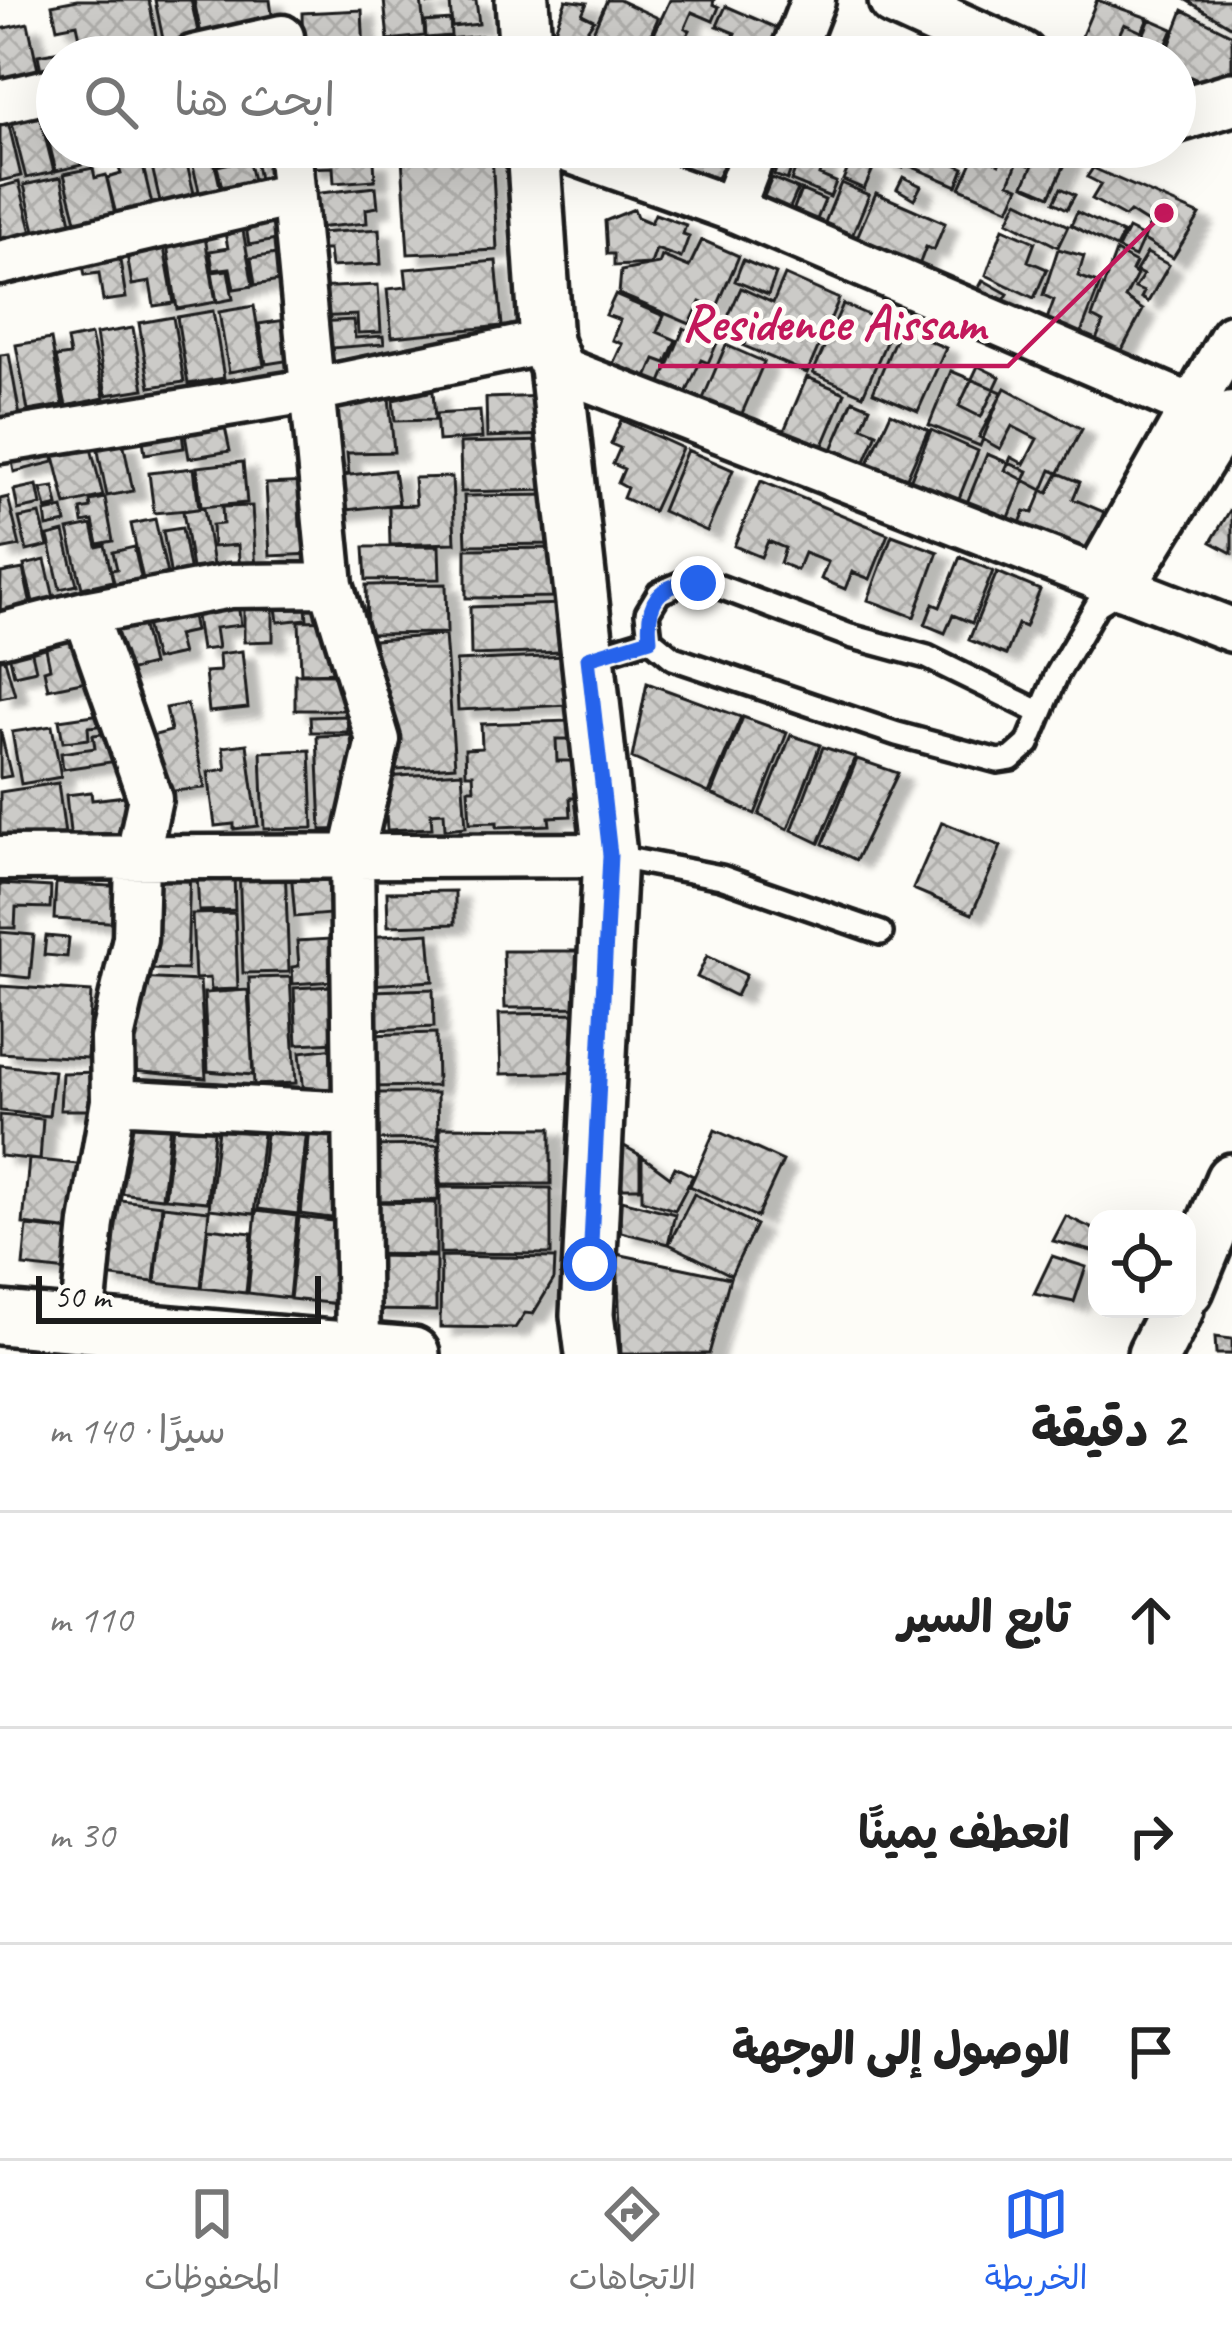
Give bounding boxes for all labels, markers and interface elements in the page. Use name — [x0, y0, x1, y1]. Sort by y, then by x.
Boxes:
search box — [36, 36, 1196, 168]
icon: search — [78, 69, 144, 135]
text: ابحث هنا — [174, 72, 335, 129]
callout: Residence Aissam — [658, 279, 1008, 366]
text: Residence Aissam — [681, 291, 989, 355]
route end — [671, 556, 725, 610]
map controls — [1088, 1210, 1196, 1318]
button: locate — [1088, 1210, 1196, 1318]
route start — [563, 1237, 617, 1291]
scale bar — [36, 1270, 321, 1323]
text: 50 m — [54, 1276, 110, 1318]
text: 2 دقيقة — [1031, 1397, 1184, 1461]
text: سيرًا · 140 m — [48, 1406, 226, 1455]
icon: ahead — [1118, 1587, 1184, 1653]
text: تابع السير — [899, 1589, 1070, 1646]
text: 110 m — [48, 1595, 132, 1644]
icon: right — [1118, 1803, 1184, 1869]
text: انعطف يمينًا — [858, 1805, 1070, 1862]
text: 30 m — [48, 1811, 114, 1860]
icon: arrive — [1118, 2019, 1184, 2085]
text: الوصول إلى الوجهة — [732, 2021, 1070, 2078]
tab: المحفوظات — [144, 2181, 280, 2307]
tab: الاتجاهات — [569, 2181, 696, 2307]
tab: الخريطة — [985, 2181, 1088, 2307]

